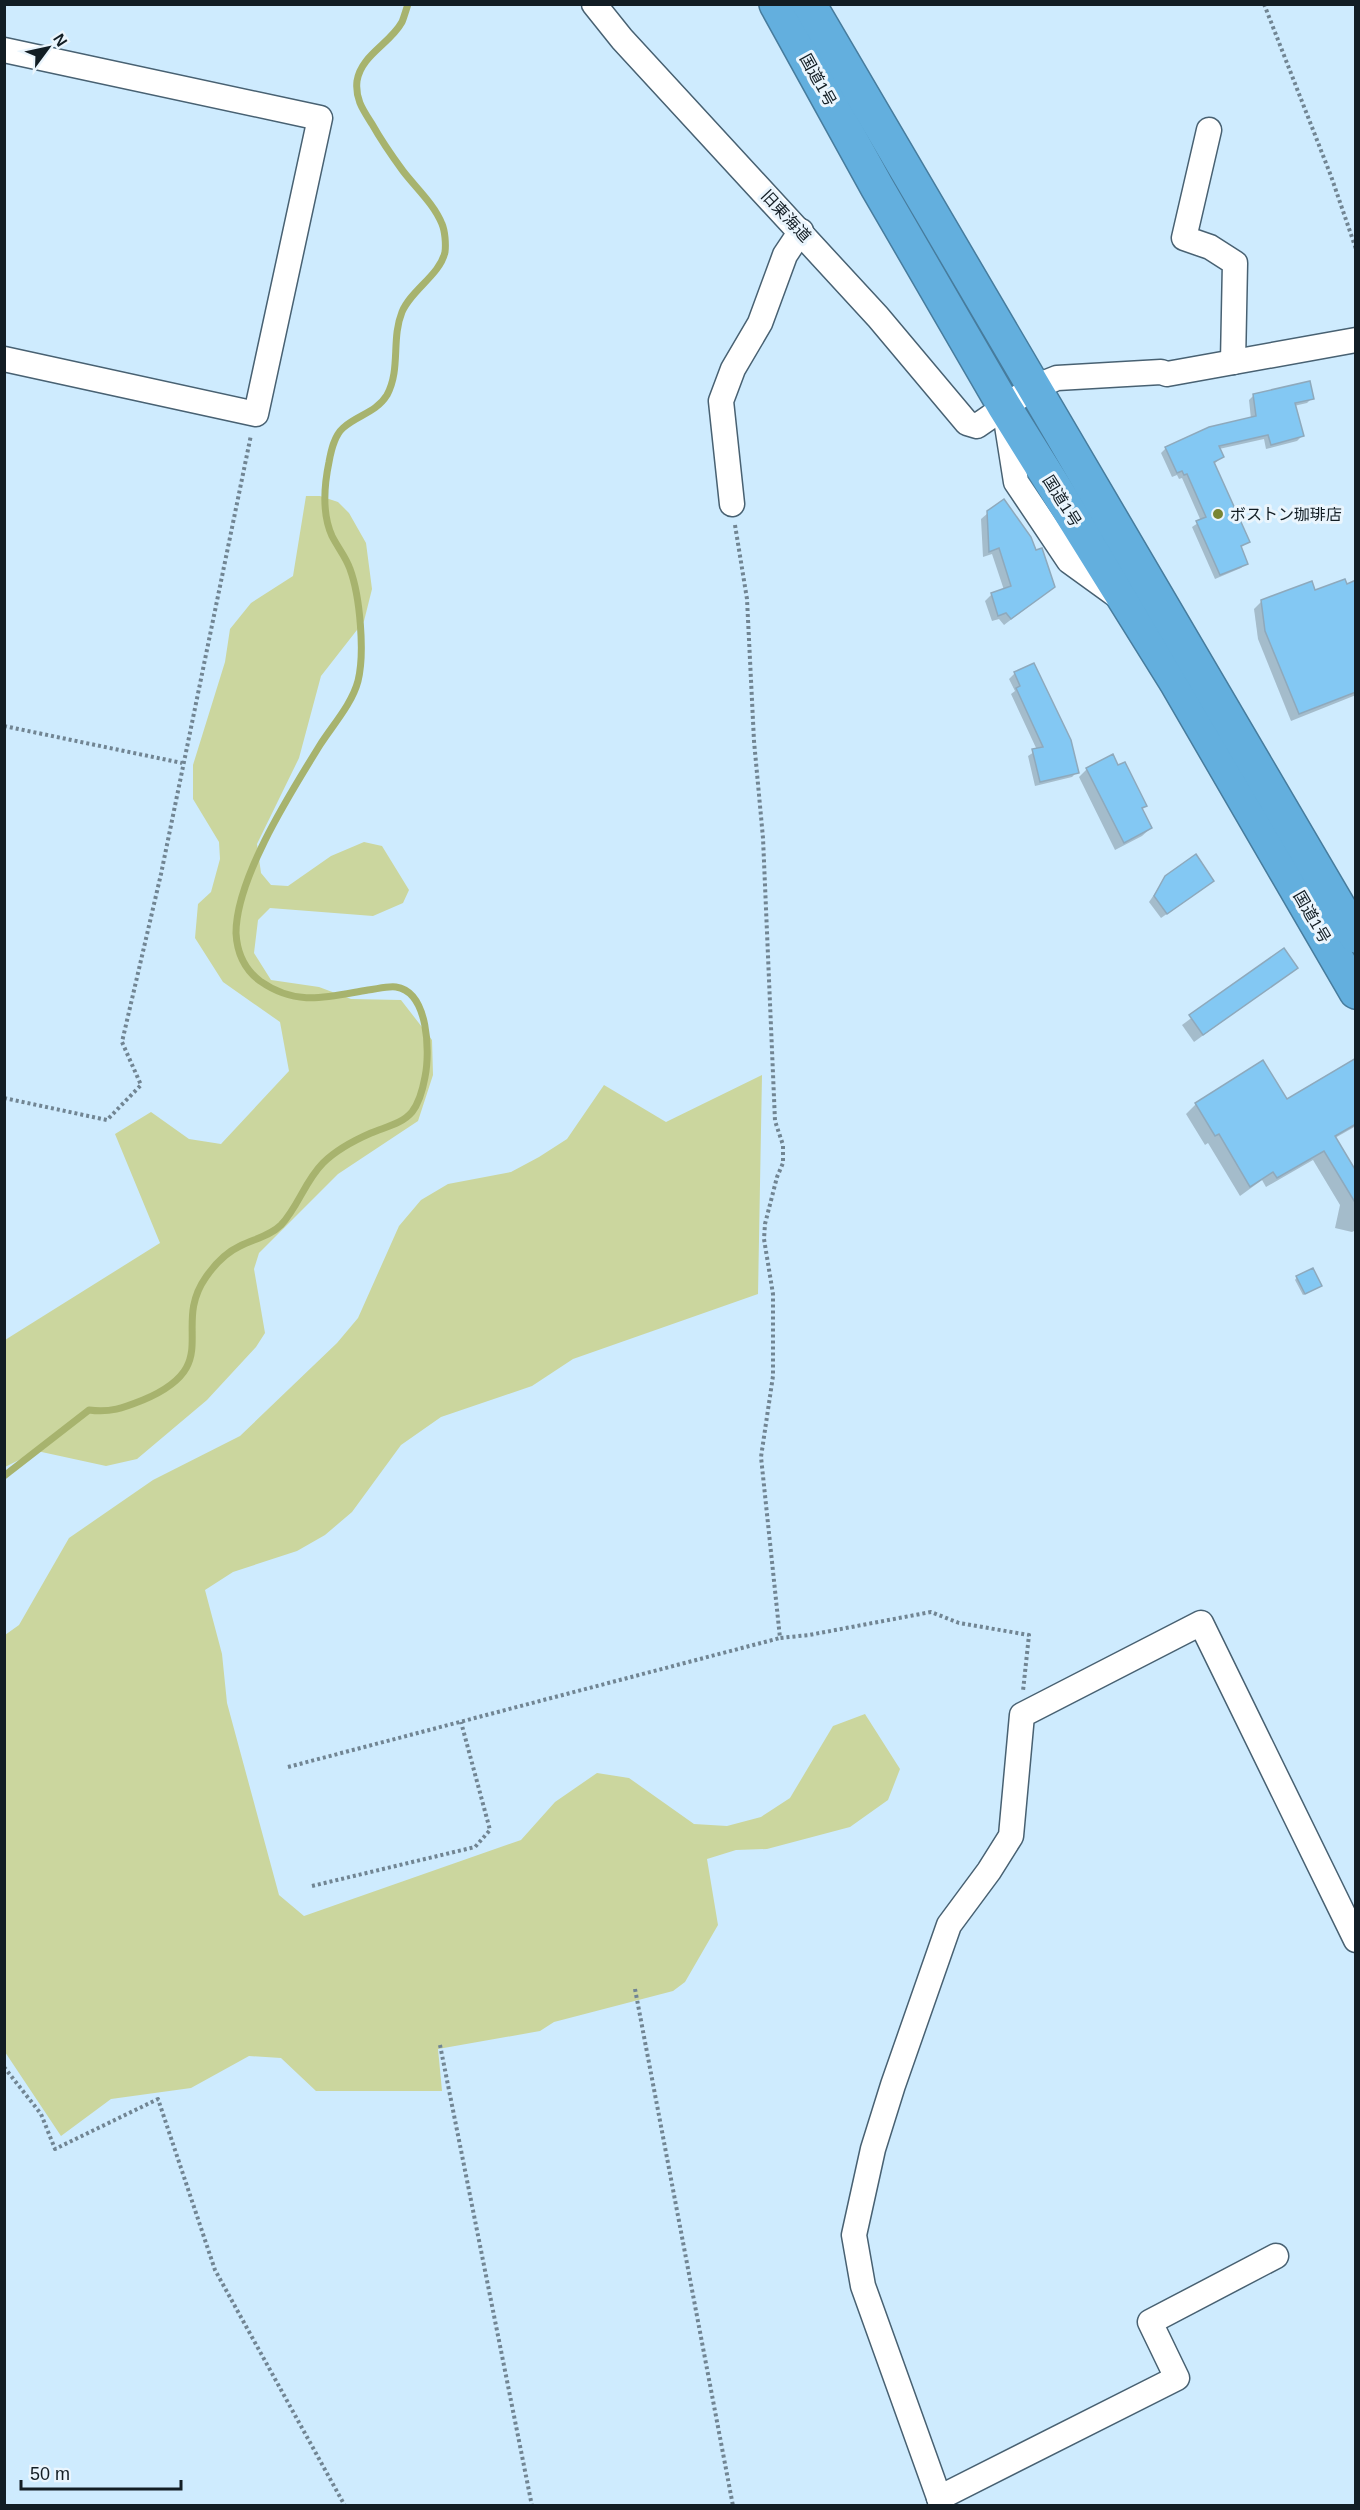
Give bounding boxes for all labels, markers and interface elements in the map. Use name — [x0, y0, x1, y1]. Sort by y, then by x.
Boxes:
north arrow — [18, 18, 78, 78]
text: N — [50, 31, 70, 50]
street label: 国道1号 — [797, 51, 839, 109]
street label: 旧東海道 — [758, 187, 814, 245]
street label: 国道1号 — [1040, 472, 1084, 530]
place label: ボストン珈琲店 — [1230, 506, 1342, 523]
marker: ボストン珈琲店 — [1211, 507, 1225, 521]
street label: 国道1号 — [1290, 888, 1334, 946]
scale bar — [21, 2453, 182, 2491]
text: 50 m — [30, 2464, 70, 2484]

